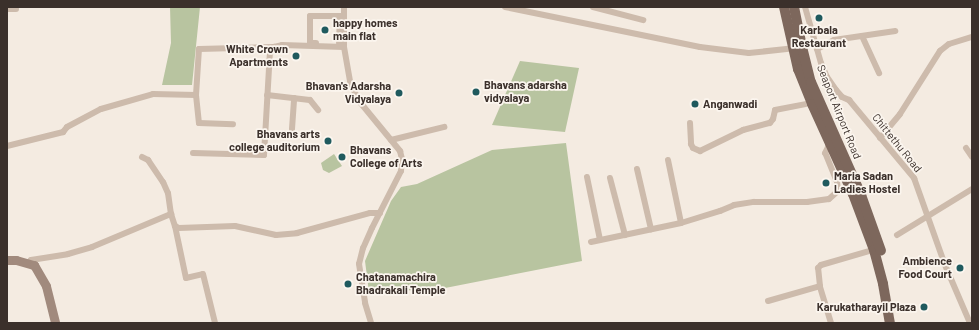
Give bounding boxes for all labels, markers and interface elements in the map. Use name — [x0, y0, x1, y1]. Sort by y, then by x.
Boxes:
marker: Karbala Restaurant — [814, 13, 824, 23]
place label: happy homes main flat — [333, 17, 398, 43]
place label: Karbala Restaurant — [792, 24, 846, 50]
marker: happy homes main flat — [320, 25, 330, 35]
place label: White Crown Apartments — [226, 43, 288, 69]
marker: White Crown Apartments — [291, 51, 301, 61]
street label: Seaport Airport Road — [814, 63, 864, 161]
place label: Bhavans adarsha vidyalaya — [484, 79, 567, 105]
place label: Bhavan's Adarsha Vidyalaya — [306, 80, 391, 106]
marker: Bhavans adarsha vidyalaya — [471, 87, 481, 97]
marker: Bhavan's Adarsha Vidyalaya — [394, 88, 404, 98]
place label: Anganwadi — [703, 97, 757, 111]
marker: Anganwadi — [690, 99, 700, 109]
street label: Chittethu Road — [869, 111, 925, 175]
place label: Bhavans arts college auditorium — [229, 128, 320, 154]
marker: Bhavans arts college auditorium — [323, 136, 333, 146]
place label: Bhavans College of Arts — [350, 144, 422, 170]
marker: Bhavans College of Arts — [337, 152, 347, 162]
place label: Maria Sadan Ladies Hostel — [834, 170, 900, 196]
marker: Maria Sadan Ladies Hostel — [821, 178, 831, 188]
place label: Ambience Food Court — [899, 255, 952, 281]
marker: Ambience Food Court — [955, 263, 965, 273]
place label: Chatanamachira Bhadrakali Temple — [356, 271, 446, 297]
marker: Chatanamachira Bhadrakali Temple — [343, 279, 353, 289]
place label: Karukatharayil Plaza — [817, 300, 916, 314]
marker: Karukatharayil Plaza — [919, 302, 929, 312]

